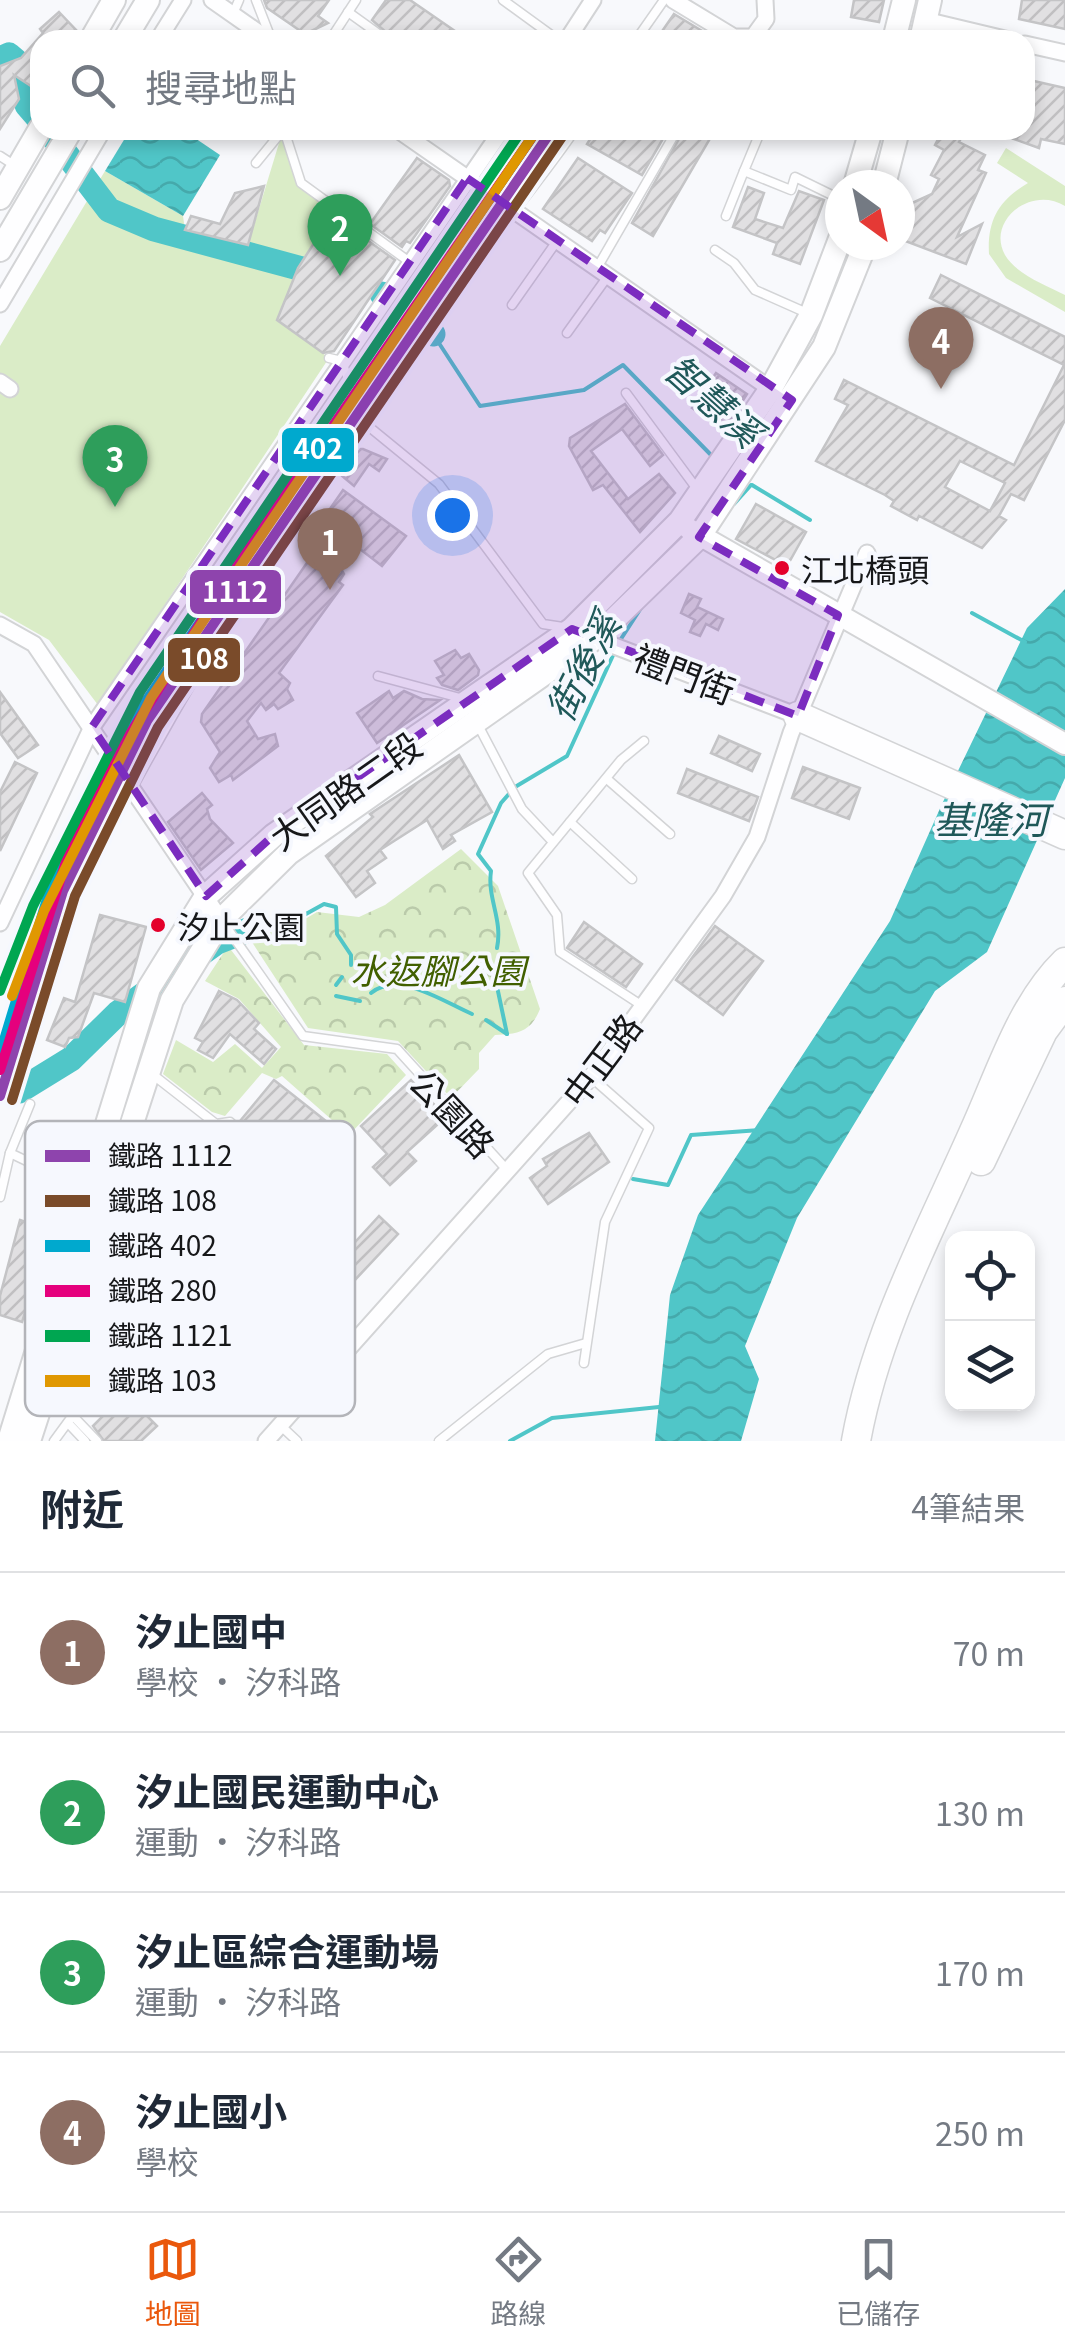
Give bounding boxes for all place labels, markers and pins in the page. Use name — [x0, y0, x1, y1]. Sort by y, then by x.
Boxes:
pin: 2 — [308, 194, 372, 276]
pin: 4 — [908, 306, 974, 389]
pin: 3 — [82, 424, 148, 507]
pin: 1 — [298, 508, 362, 590]
place label: 江北橋頭 — [801, 545, 929, 591]
marker: 江北橋頭 — [772, 558, 792, 578]
place label: 汐止公園 — [177, 902, 305, 948]
marker: 汐止公園 — [148, 915, 168, 935]

